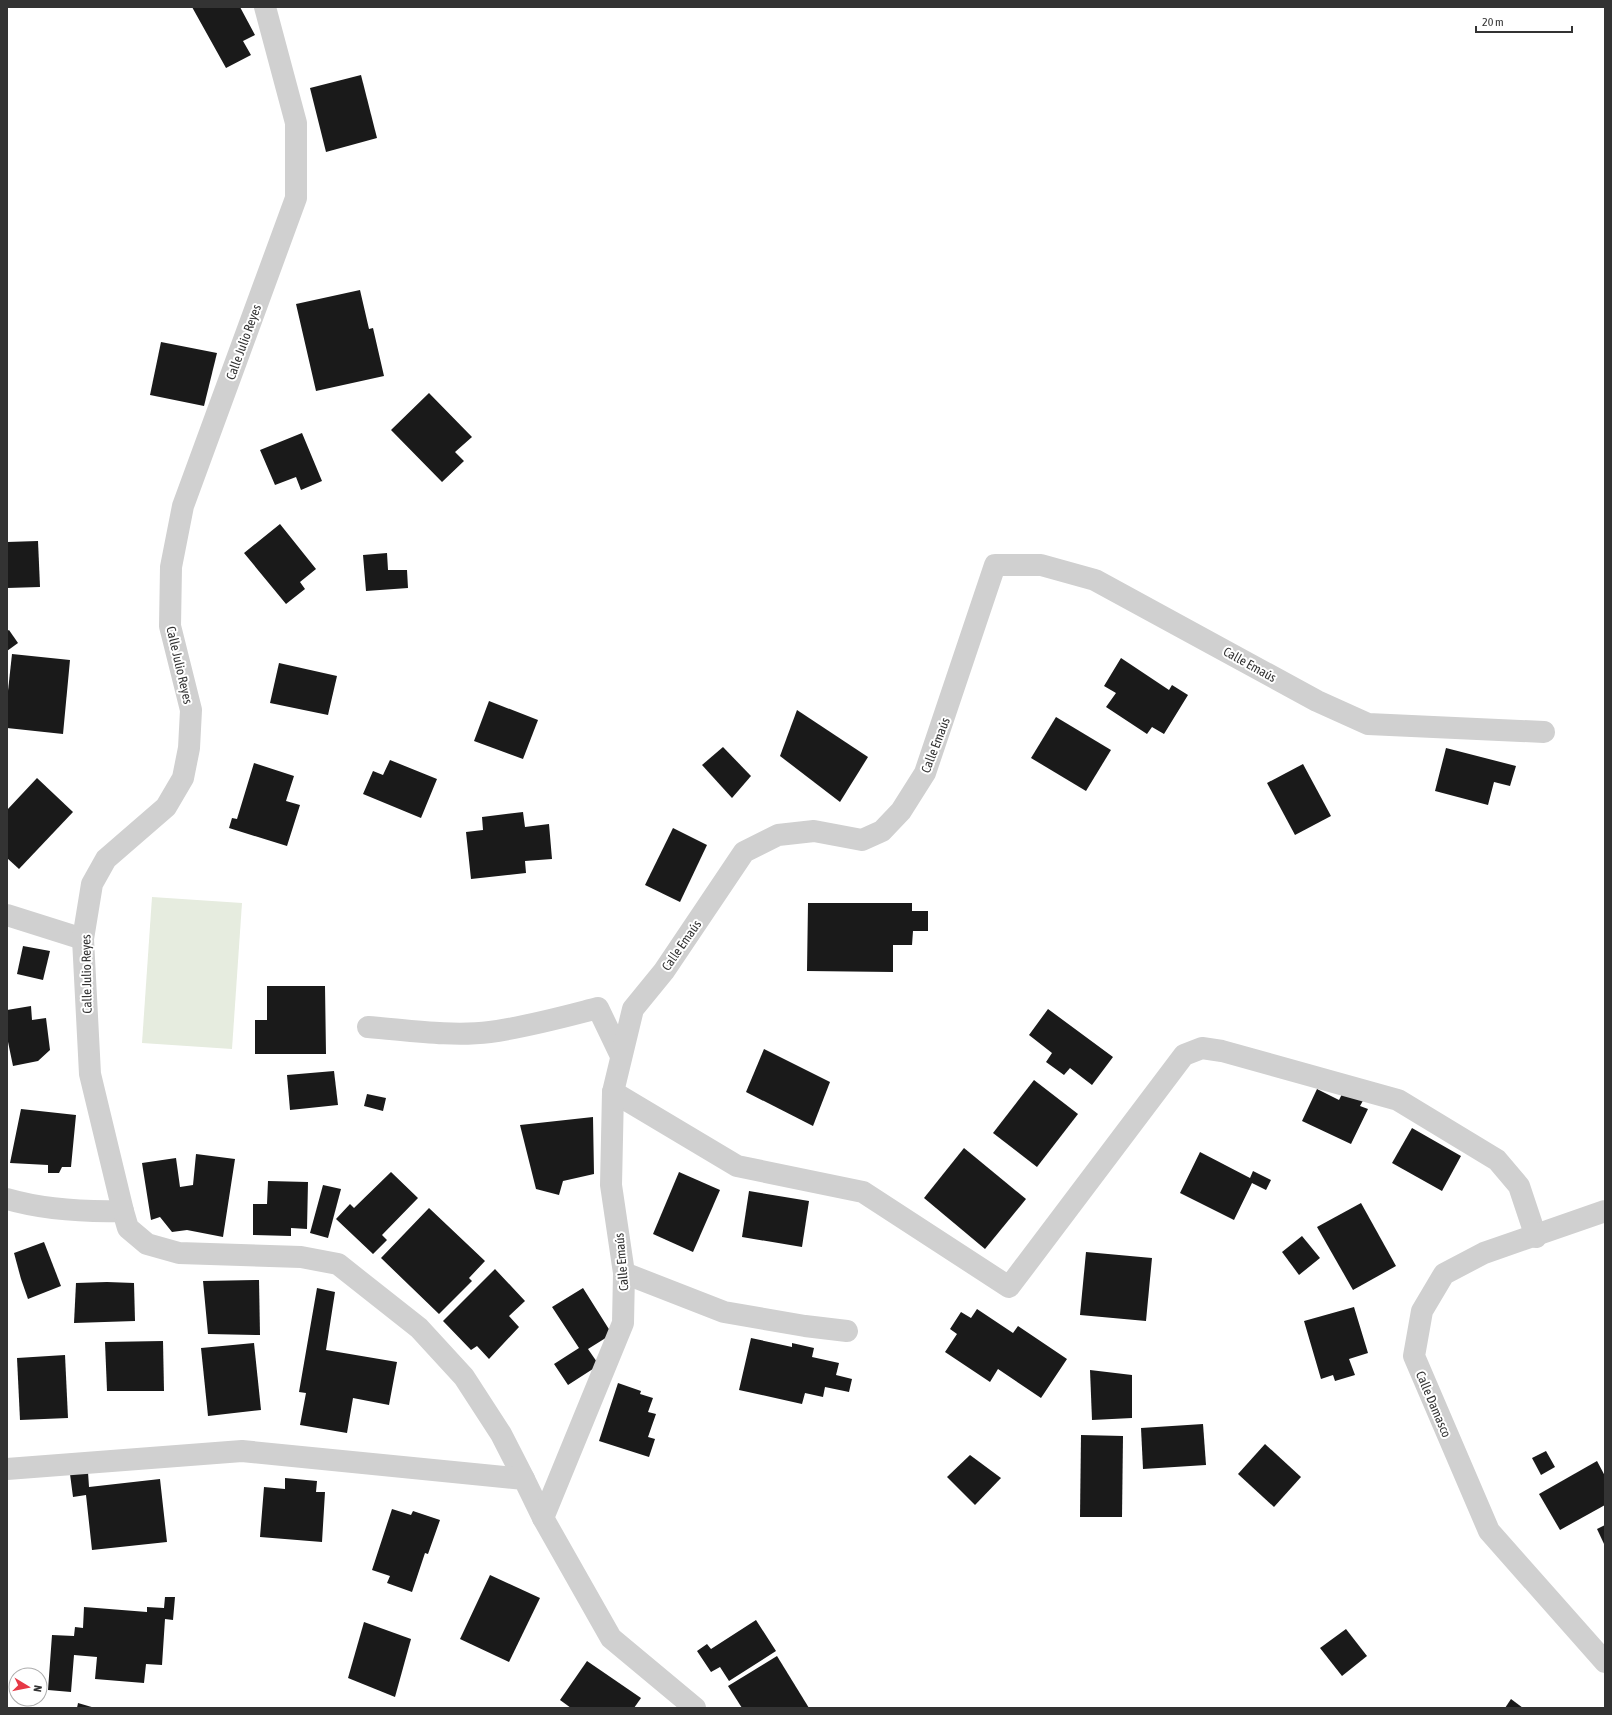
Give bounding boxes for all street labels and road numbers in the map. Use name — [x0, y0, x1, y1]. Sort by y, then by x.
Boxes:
street label: Calle Julio Reyes — [223, 302, 264, 382]
street label: Calle Julio Reyes — [163, 625, 196, 706]
street label: Calle Emaús — [1221, 644, 1279, 685]
street label: Calle Emaús — [918, 715, 953, 775]
street label: Calle Emaús — [659, 917, 704, 973]
street label: Calle Julio Reyes — [78, 934, 95, 1014]
street label: Calle Emaús — [611, 1232, 632, 1292]
street label: Calle Damasco — [1413, 1369, 1454, 1440]

